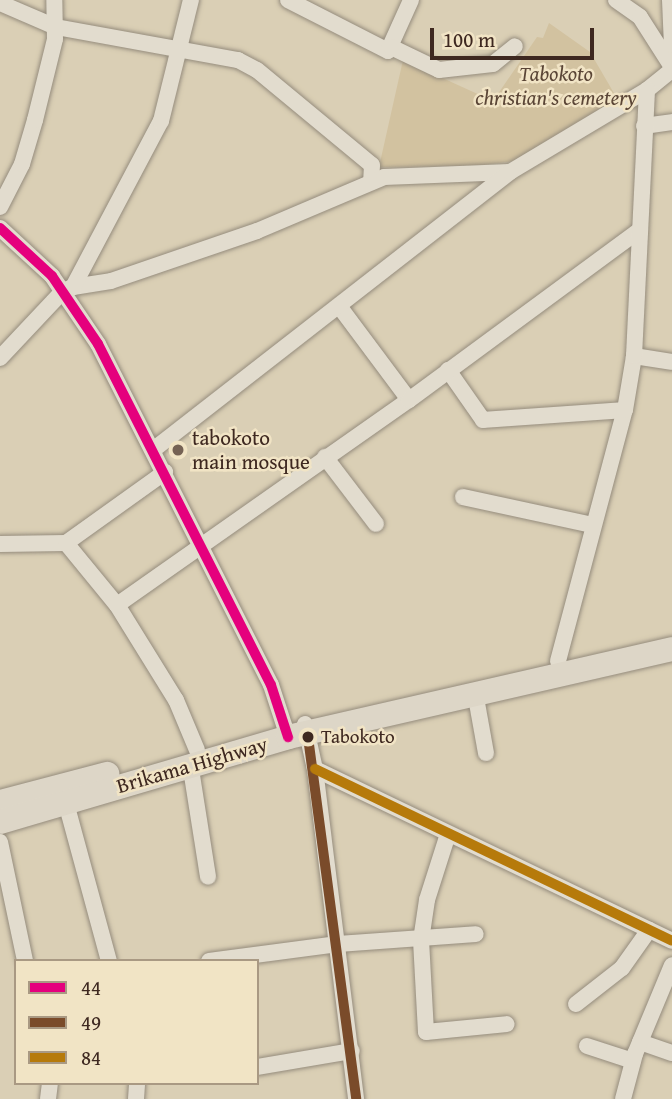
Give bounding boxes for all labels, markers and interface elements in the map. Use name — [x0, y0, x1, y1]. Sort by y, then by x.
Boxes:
scale bar — [434, 14, 598, 58]
text: 100 m — [443, 24, 495, 55]
park label: Tabokoto christian's cemetery — [475, 61, 637, 111]
place label: tabokoto main mosque — [192, 425, 310, 475]
marker: tabokoto main mosque — [170, 442, 186, 458]
place label: Tabokoto — [321, 726, 395, 748]
marker: Tabokoto — [301, 730, 315, 744]
street label: Brikama Highway — [114, 731, 270, 799]
legend — [14, 959, 259, 1085]
text: 44 — [81, 972, 101, 1003]
text: 49 — [81, 1007, 101, 1038]
text: 84 — [81, 1042, 101, 1073]

